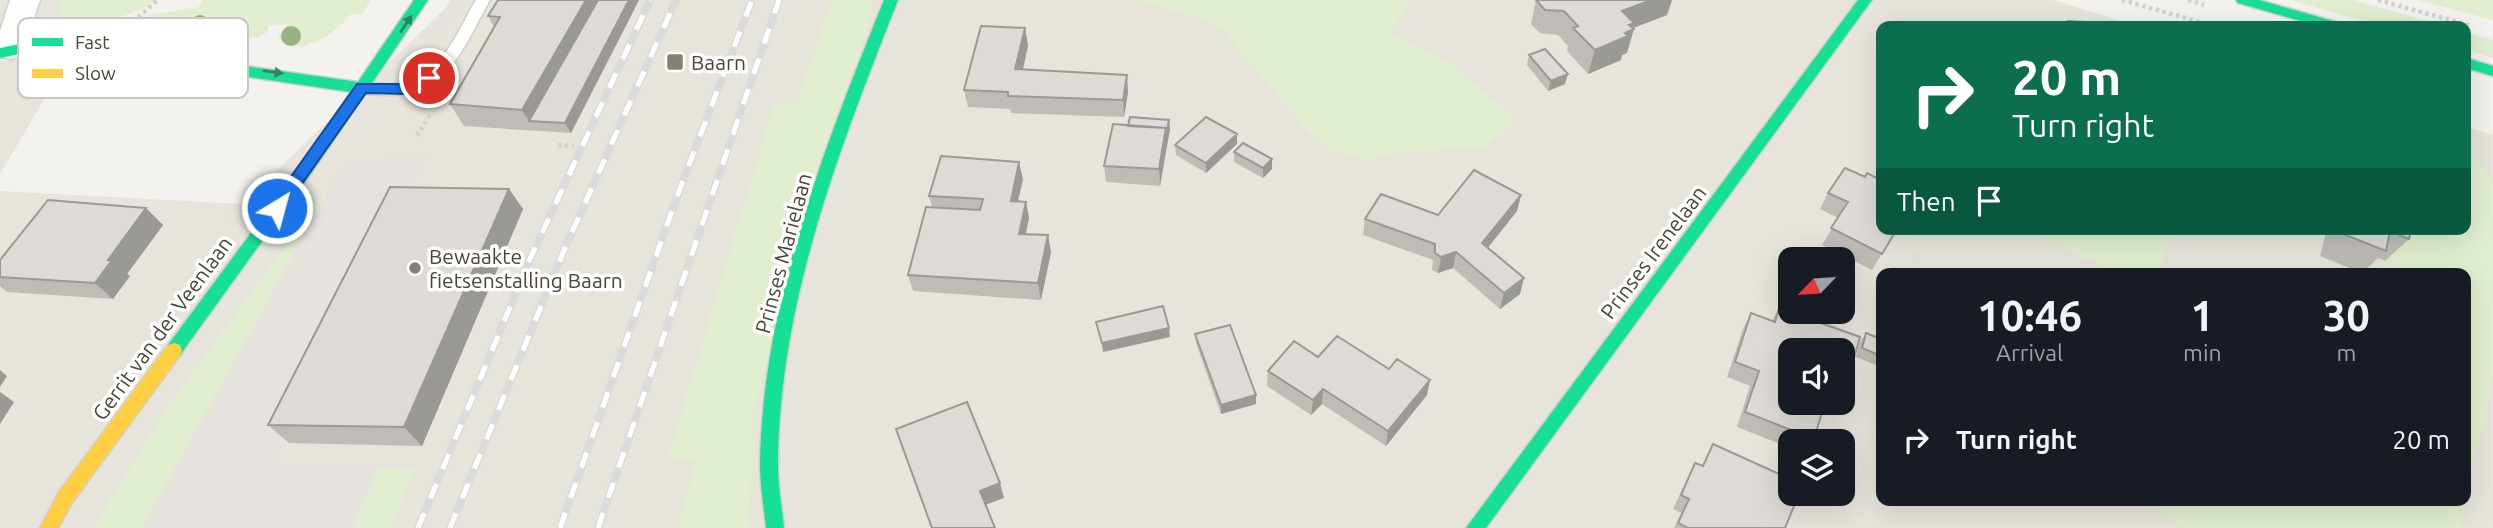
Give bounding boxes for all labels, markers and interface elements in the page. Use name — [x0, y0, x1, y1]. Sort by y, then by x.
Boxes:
one-way arrow — [399, 14, 412, 34]
legend — [18, 18, 248, 98]
text: Fast — [75, 31, 110, 53]
pin — [399, 48, 459, 108]
icon: right — [1897, 49, 1988, 140]
text: 20 m — [2012, 49, 2121, 104]
place label: Baarn — [691, 50, 746, 74]
marker: Baarn — [665, 52, 685, 72]
icon: arrive — [410, 59, 448, 97]
text: Slow — [75, 62, 116, 84]
one-way arrow — [262, 67, 284, 78]
text: Turn right — [2012, 107, 2154, 143]
street label: Prinses Marielaan — [750, 170, 816, 336]
position arrow — [240, 171, 314, 245]
street label: Prinses Irenelaan — [1595, 181, 1711, 323]
icon: arrive — [1970, 182, 2008, 220]
text: Then — [1897, 187, 1956, 216]
street label: Gerrit van der Veenlaan — [87, 232, 237, 424]
place label: Bewaakte fietsenstalling Baarn — [429, 244, 623, 292]
north arrow — [1778, 247, 1855, 324]
map controls — [1778, 247, 1855, 506]
marker: Bewaakte fietsenstalling Baarn — [407, 260, 423, 276]
text: 10:46 — [1977, 292, 2082, 339]
text: 1 — [2191, 292, 2214, 339]
text: 30 — [2323, 292, 2370, 339]
button: sound — [1778, 338, 1855, 415]
text: Arrival — [1996, 340, 2063, 365]
text: min — [2183, 340, 2222, 365]
text: m — [2336, 340, 2356, 365]
icon: right — [1897, 421, 1935, 459]
text: Turn right — [1956, 425, 2077, 454]
text: 20 m — [2392, 425, 2450, 454]
button: layers — [1778, 429, 1855, 506]

